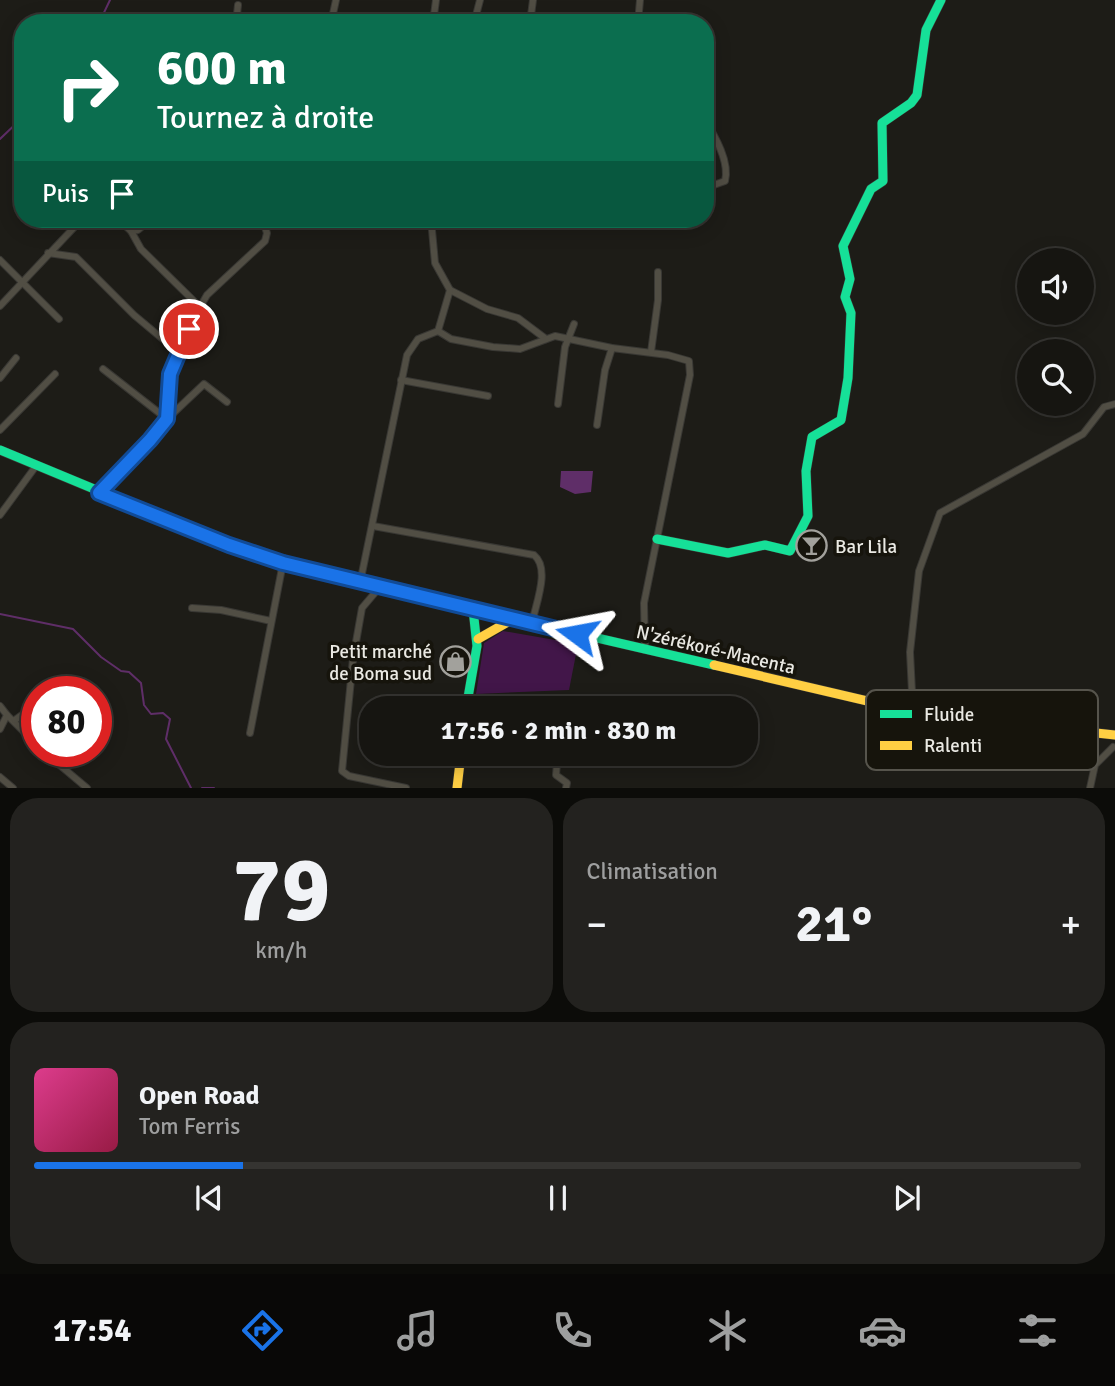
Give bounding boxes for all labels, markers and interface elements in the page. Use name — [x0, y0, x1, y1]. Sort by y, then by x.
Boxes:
text: 600 m — [157, 38, 287, 98]
icon: right — [42, 42, 133, 133]
text: Tournez à droite — [157, 98, 374, 137]
icon: arrive — [103, 175, 141, 213]
text: Puis — [42, 178, 89, 210]
map controls — [1017, 248, 1094, 416]
button: sound — [1017, 248, 1094, 325]
pin — [159, 299, 219, 359]
icon: arrive — [170, 310, 208, 348]
button: search — [1017, 339, 1094, 416]
bar icon: Bar Lila — [795, 529, 829, 563]
place label: Bar Lila — [835, 535, 897, 559]
position arrow — [540, 597, 614, 671]
street label: N'zérékoré-Macenta — [634, 620, 798, 680]
place label: Petit marché de Boma sud — [329, 640, 432, 686]
shop icon: Petit marché de Boma sud — [438, 645, 472, 679]
speed limit sign: 80 — [21, 676, 112, 767]
legend — [866, 690, 1098, 770]
text: Fluide — [924, 703, 974, 727]
text: 17:56 · 2 min · 830 m — [441, 715, 676, 747]
text: Ralenti — [924, 734, 982, 758]
text: 79 — [232, 834, 330, 947]
text: Climatisation — [587, 857, 718, 886]
text: 21° — [795, 892, 872, 956]
text: − — [587, 901, 607, 948]
text: + — [1060, 901, 1081, 948]
text: km/h — [255, 936, 307, 965]
text: Open Road — [139, 1080, 260, 1112]
text: Tom Ferris — [139, 1112, 240, 1141]
icon: previous — [190, 1179, 228, 1217]
icon: pause — [539, 1179, 577, 1217]
icon: next — [888, 1179, 926, 1217]
icon: directions — [238, 1306, 287, 1355]
icon: music — [393, 1306, 442, 1355]
icon: phone — [548, 1306, 597, 1355]
icon: climate — [703, 1306, 752, 1355]
icon: car — [858, 1306, 907, 1355]
icon: filters — [1013, 1306, 1062, 1355]
text: 17:54 — [53, 1311, 132, 1350]

